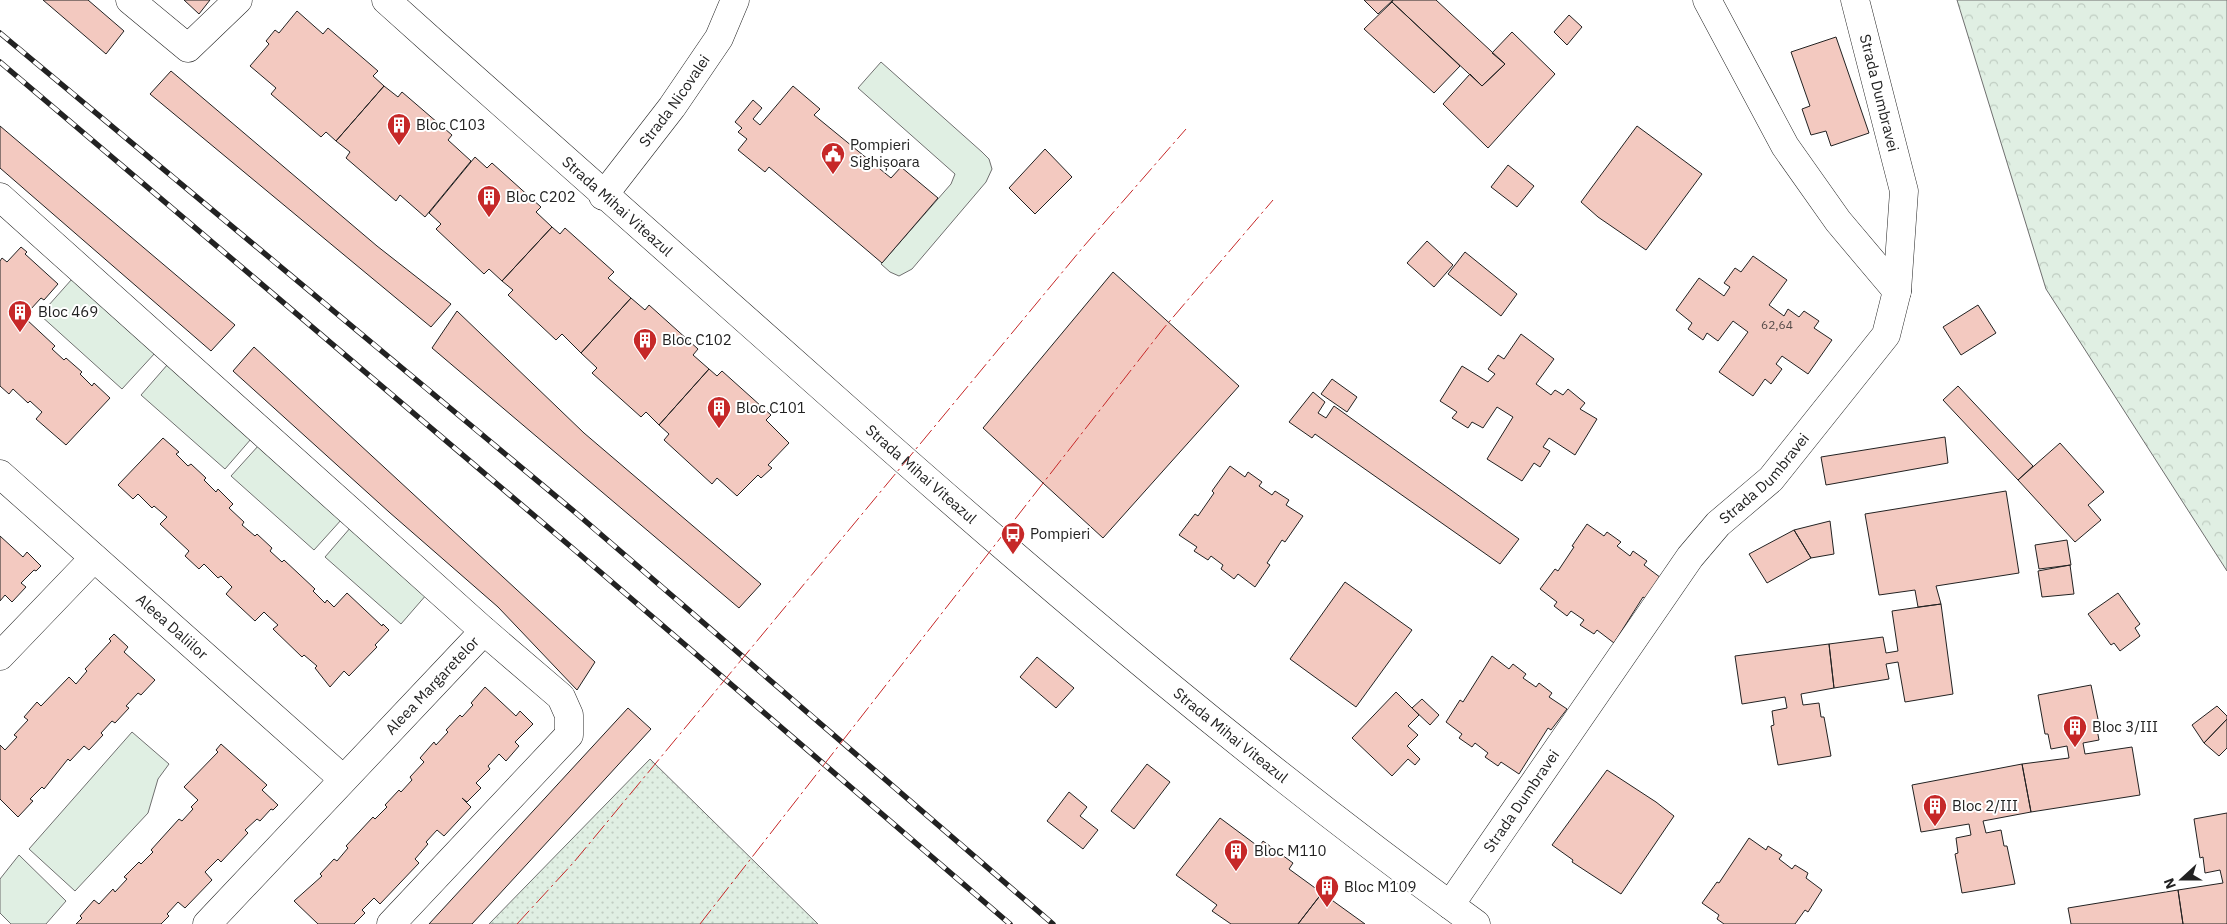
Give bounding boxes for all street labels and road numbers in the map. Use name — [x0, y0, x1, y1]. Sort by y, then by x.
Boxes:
street label: Strada Dumbravei — [1856, 32, 1903, 154]
street label: Strada Nicovalei — [635, 51, 714, 151]
street label: Strada Mihai Viteazul — [558, 152, 677, 260]
street label: Strada Mihai Viteazul — [862, 420, 981, 528]
street label: Strada Dumbravei — [1715, 429, 1813, 528]
street label: Aleea Daliilor — [132, 590, 212, 664]
street label: Aleea Margaretelor — [381, 632, 483, 738]
street label: Strada Mihai Viteazul — [1170, 683, 1292, 787]
street label: Strada Dumbravei — [1479, 746, 1563, 856]

